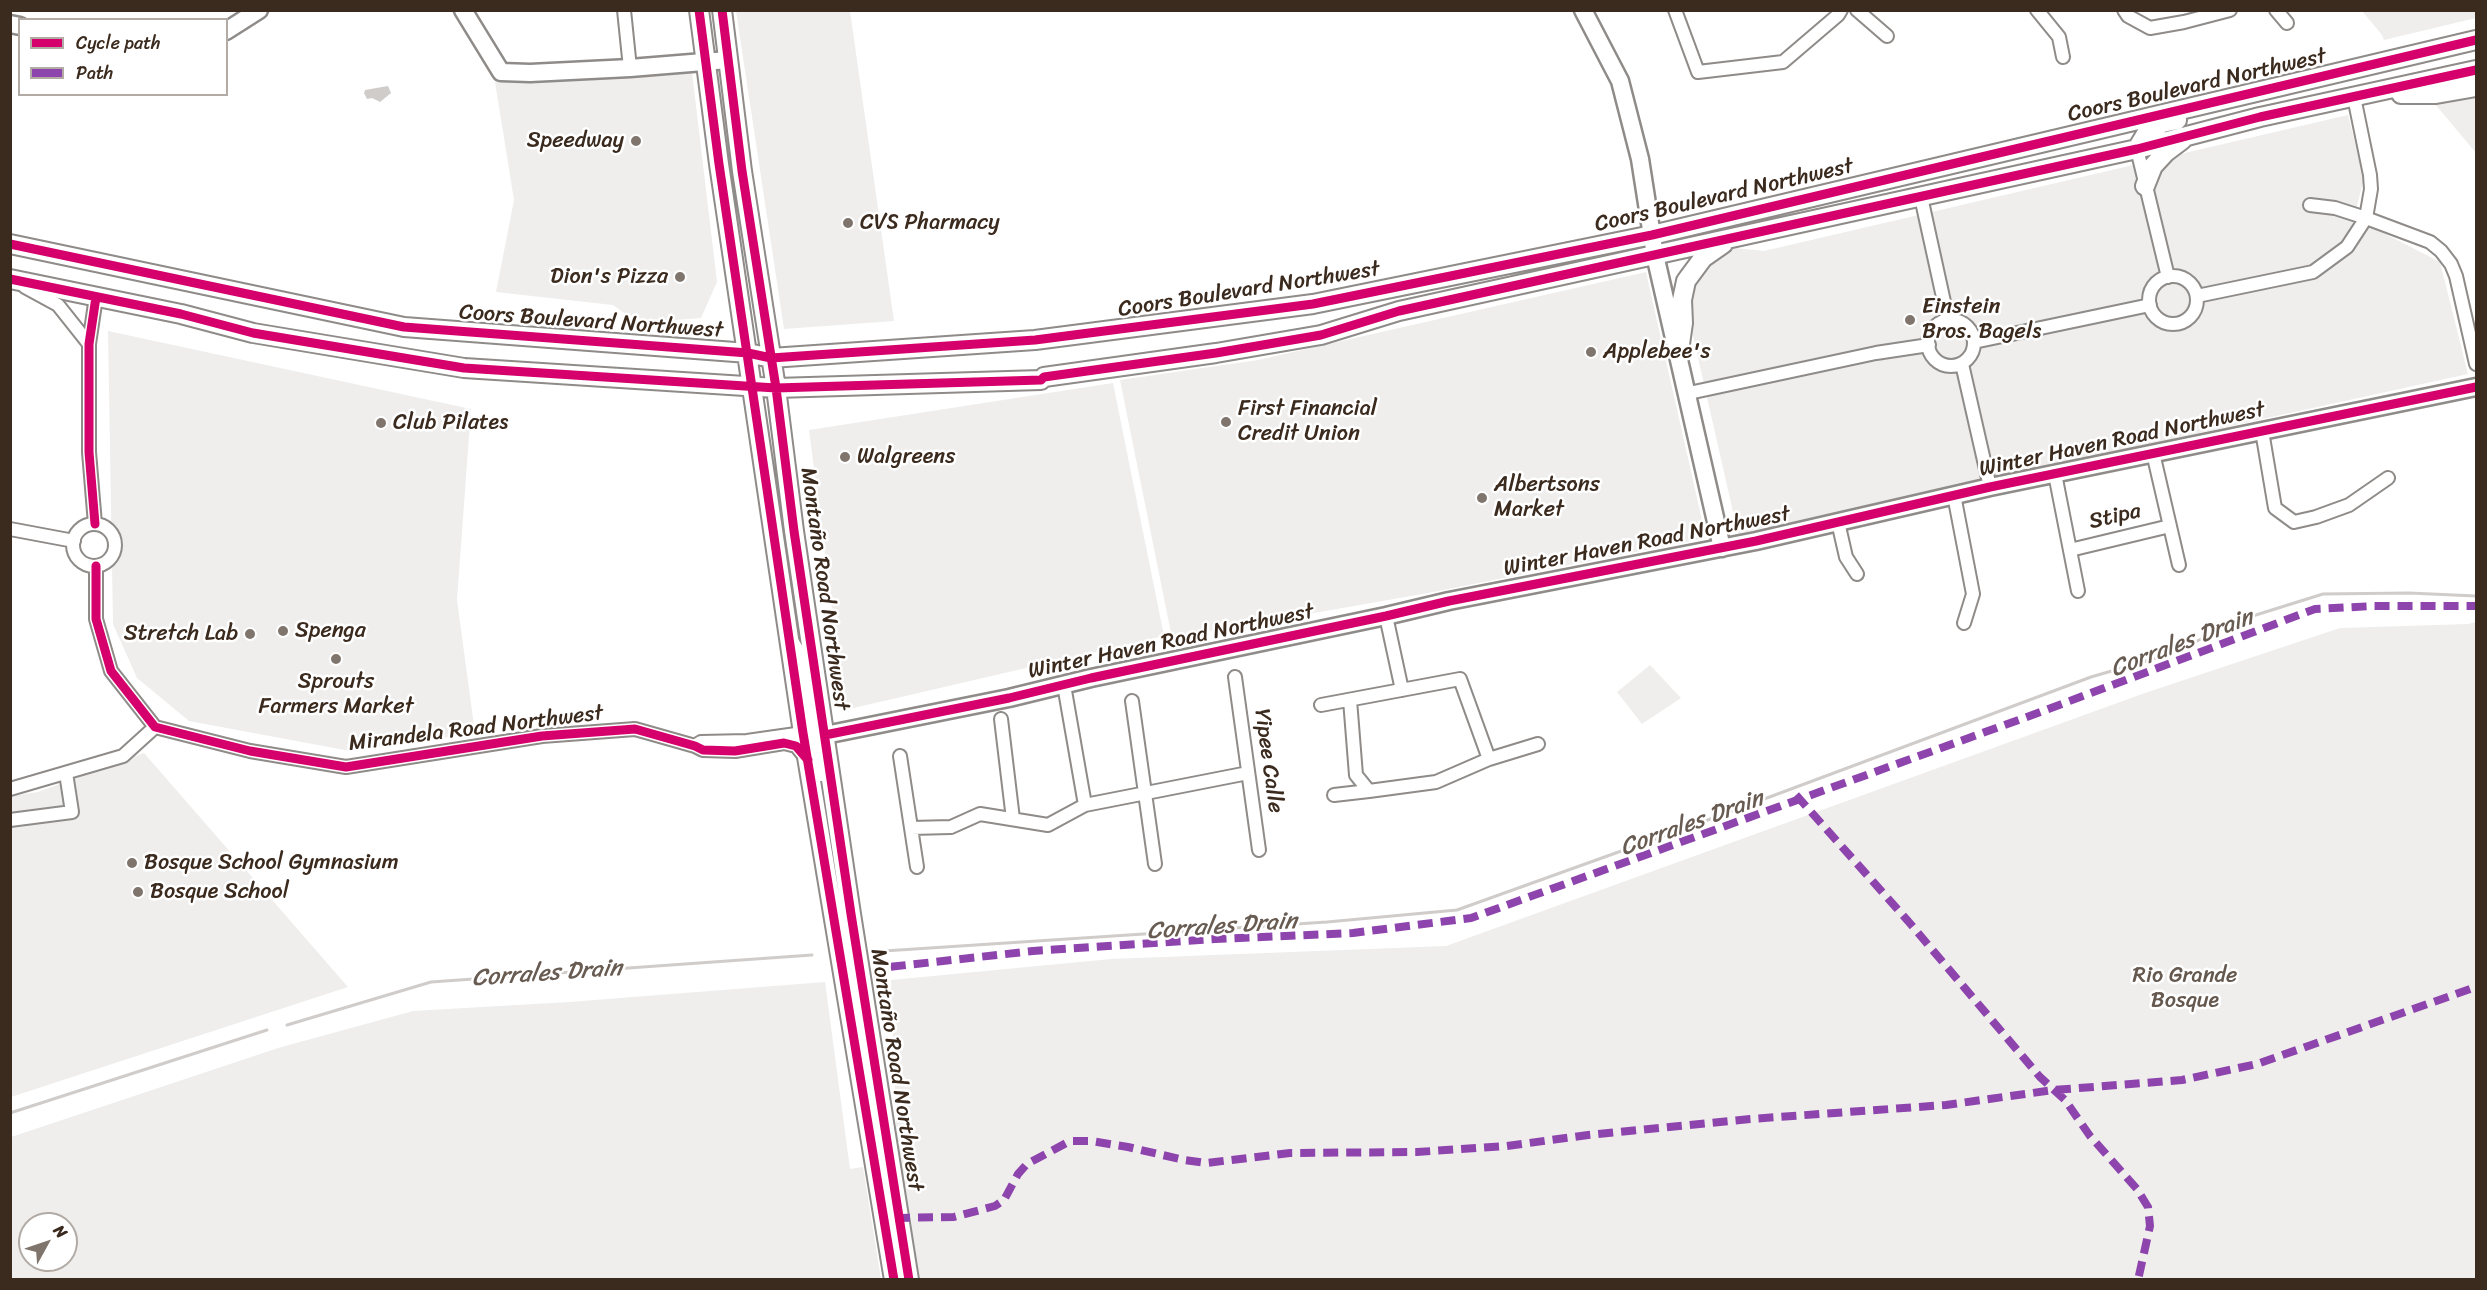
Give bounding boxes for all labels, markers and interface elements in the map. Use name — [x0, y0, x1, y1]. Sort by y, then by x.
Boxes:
legend — [18, 18, 228, 96]
text: Cycle path — [76, 27, 160, 59]
street label: Coors Boulevard Northwest — [2065, 43, 2329, 129]
text: Path — [76, 57, 113, 89]
place label: Speedway — [527, 128, 624, 154]
marker: Speedway — [629, 134, 643, 148]
street label: Coors Boulevard Northwest — [1592, 153, 1856, 239]
place label: CVS Pharmacy — [860, 210, 1000, 236]
marker: CVS Pharmacy — [841, 216, 855, 230]
street label: Coors Boulevard Northwest — [1116, 256, 1382, 324]
place label: Dion's Pizza — [550, 264, 668, 290]
marker: Dion's Pizza — [673, 270, 687, 284]
place label: Einstein Bros. Bagels — [1922, 294, 2041, 346]
street label: Coors Boulevard Northwest — [458, 300, 724, 344]
marker: Einstein Bros. Bagels — [1903, 313, 1917, 327]
place label: Applebee's — [1603, 339, 1711, 365]
marker: Applebee's — [1584, 345, 1598, 359]
place label: First Financial Credit Union — [1238, 396, 1377, 448]
street label: Winter Haven Road Northwest — [1977, 397, 2267, 483]
place label: Club Pilates — [393, 410, 508, 436]
marker: First Financial Credit Union — [1219, 415, 1233, 429]
marker: Club Pilates — [374, 416, 388, 430]
place label: Walgreens — [857, 444, 955, 470]
marker: Walgreens — [838, 450, 852, 464]
street label: Montaño Road Northwest — [794, 466, 854, 712]
place label: Albertsons Market — [1494, 472, 1600, 524]
marker: Albertsons Market — [1475, 491, 1489, 505]
street label: Stipa — [2087, 498, 2143, 536]
street label: Winter Haven Road Northwest — [1502, 501, 1792, 583]
street label: Winter Haven Road Northwest — [1026, 599, 1316, 685]
water label: Corrales Drain — [2107, 604, 2257, 684]
place label: Spenga — [295, 618, 366, 644]
place label: Stretch Lab — [124, 621, 238, 647]
marker: Spenga — [276, 624, 290, 638]
marker: Stretch Lab — [243, 627, 257, 641]
marker: Sprouts Farmers Market — [329, 652, 343, 666]
place label: Sprouts Farmers Market — [259, 669, 413, 720]
street label: Mirandela Road Northwest — [347, 700, 605, 758]
street label: Yipee Calle — [1248, 707, 1288, 815]
water label: Corrales Drain — [1616, 785, 1768, 863]
place label: Bosque School Gymnasium — [144, 850, 399, 876]
marker: Bosque School Gymnasium — [125, 856, 139, 870]
place label: Bosque School — [150, 879, 289, 905]
marker: Bosque School — [131, 885, 145, 899]
water label: Corrales Drain — [1146, 907, 1298, 947]
street label: Montaño Road Northwest — [864, 947, 928, 1193]
water label: Corrales Drain — [471, 954, 623, 994]
park label: Rio Grande Bosque — [2133, 963, 2237, 1014]
north arrow — [18, 1212, 78, 1272]
text: N — [46, 1218, 75, 1245]

